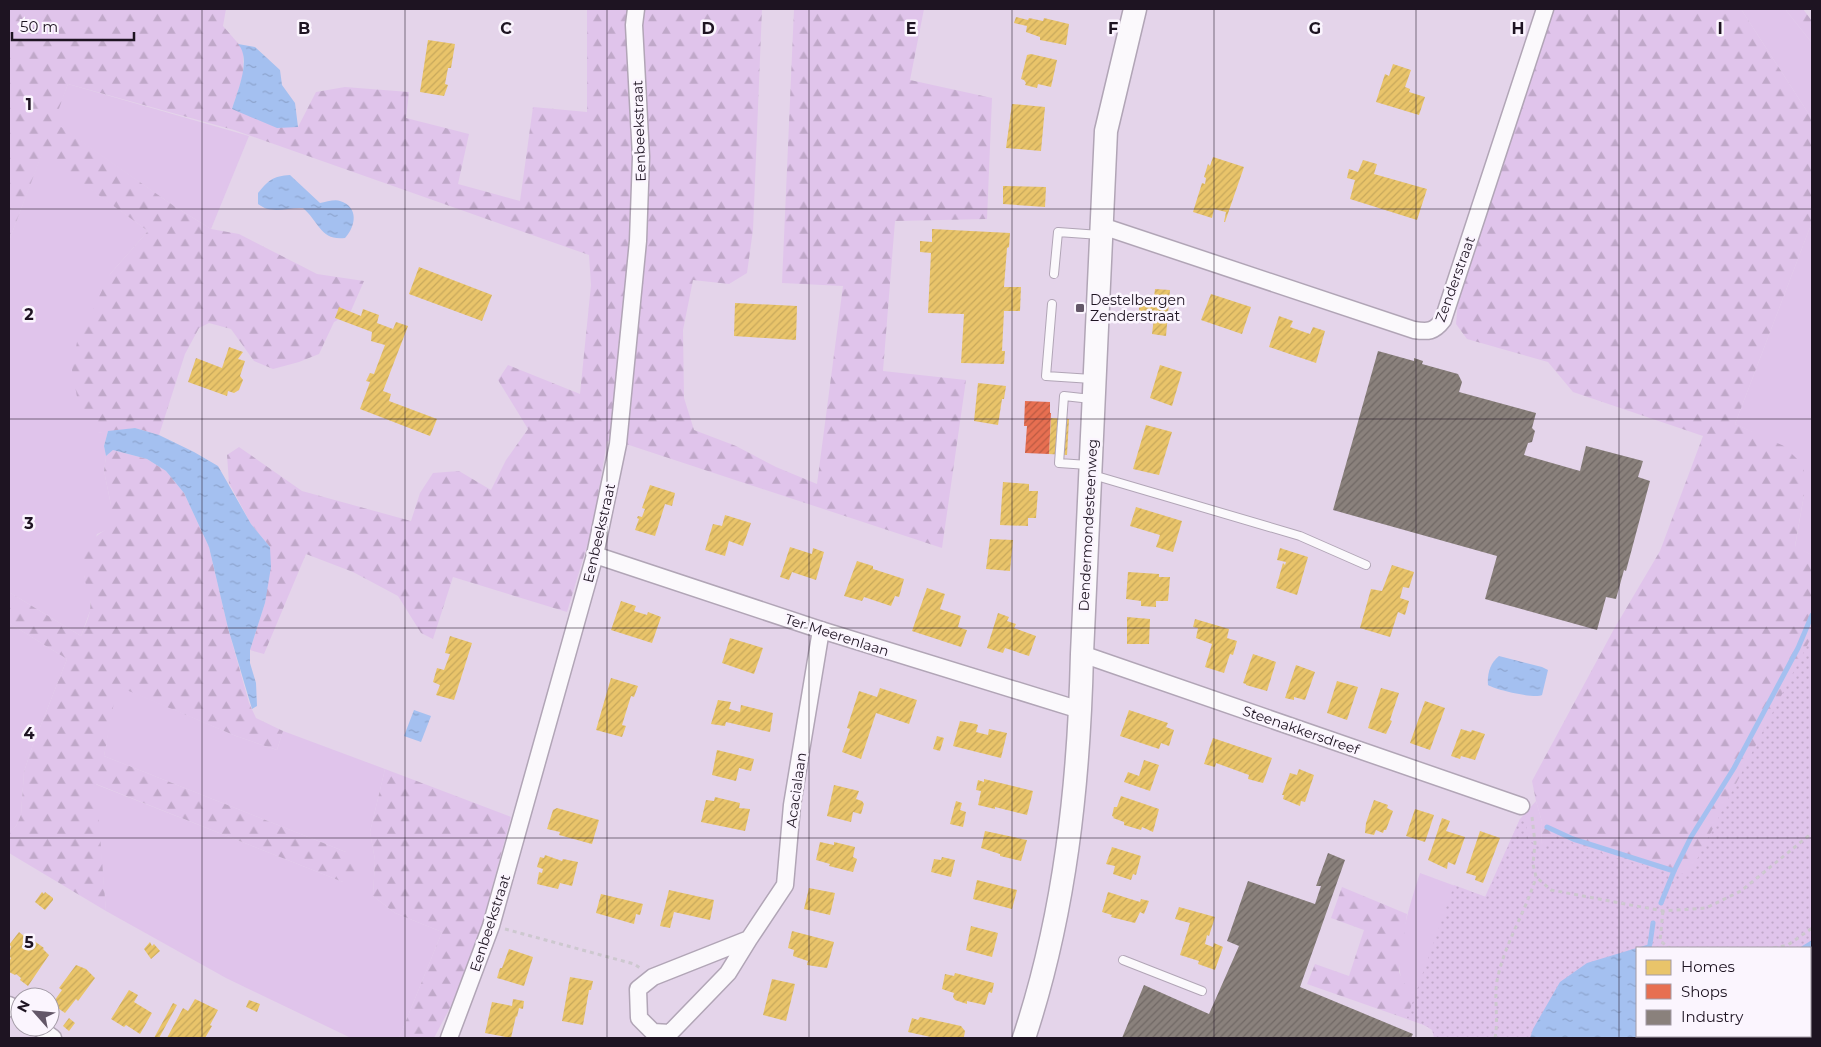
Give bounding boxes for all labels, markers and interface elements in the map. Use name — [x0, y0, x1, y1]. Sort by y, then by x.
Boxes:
scale bar — [12, 10, 135, 42]
text: 50 m — [20, 17, 58, 36]
text: B — [298, 19, 310, 38]
text: C — [500, 19, 512, 38]
text: D — [701, 19, 715, 38]
text: E — [906, 19, 916, 38]
text: F — [1108, 19, 1118, 38]
text: G — [1309, 19, 1321, 38]
text: H — [1512, 19, 1524, 38]
text: I — [1717, 19, 1723, 38]
street label: Eenbeekstraat — [628, 80, 650, 182]
text: 1 — [26, 95, 32, 114]
street label: Zenderstraat — [1431, 233, 1479, 324]
place label: Destelbergen Zenderstraat — [1090, 291, 1185, 325]
marker: Destelbergen Zenderstraat — [1074, 302, 1086, 314]
text: 2 — [24, 305, 34, 324]
street label: Dendermondesteenweg — [1074, 438, 1102, 612]
street label: Eenbeekstraat — [579, 481, 619, 584]
text: 3 — [23, 514, 34, 533]
street label: Ter Meerenlaan — [783, 610, 891, 660]
street label: Steenakkersdreef — [1240, 702, 1363, 759]
text: 4 — [23, 724, 35, 743]
street label: Acacialaan — [782, 751, 810, 829]
street label: Eenbeekstraat — [466, 872, 514, 974]
text: 5 — [24, 933, 34, 952]
legend — [1636, 947, 1811, 1037]
text: Homes — [1681, 957, 1735, 976]
text: Shops — [1681, 982, 1727, 1001]
north arrow — [10, 987, 60, 1037]
text: N — [13, 997, 34, 1015]
text: Industry — [1681, 1007, 1744, 1026]

